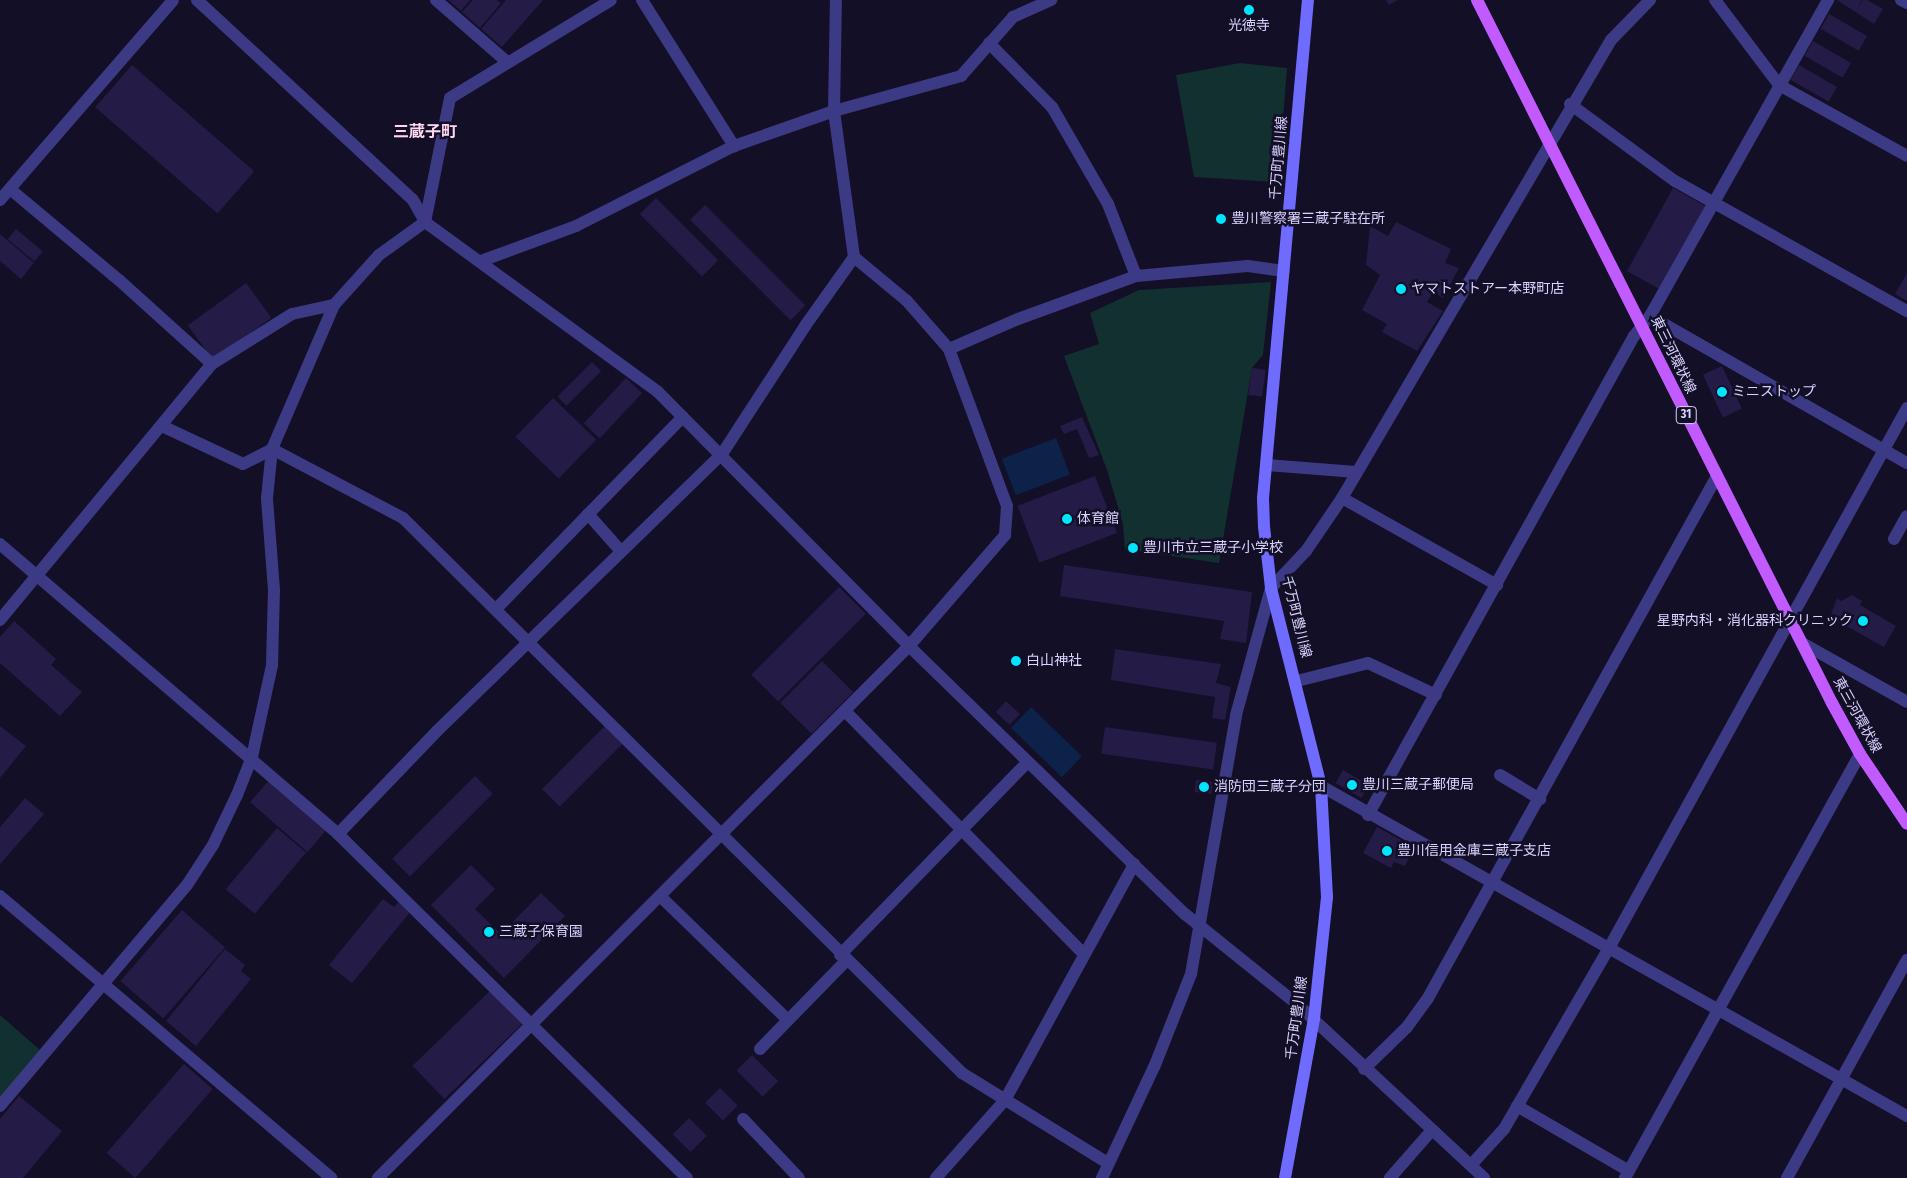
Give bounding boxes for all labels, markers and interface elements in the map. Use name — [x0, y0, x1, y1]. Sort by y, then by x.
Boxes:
marker: 光徳寺 — [1243, 4, 1255, 16]
place label: 光徳寺 — [1228, 18, 1270, 34]
street label: 千万町豊川線 — [1267, 115, 1291, 201]
district label: 三蔵子町 — [393, 122, 457, 142]
place label: 豊川警察署三蔵子駐在所 — [1231, 211, 1385, 227]
marker: 豊川警察署三蔵子駐在所 — [1215, 213, 1227, 225]
place label: ヤマトストアー本野町店 — [1411, 281, 1564, 297]
marker: ヤマトストアー本野町店 — [1395, 283, 1407, 295]
street label: 東三河環状線 — [1647, 314, 1699, 396]
place label: ミニストップ — [1732, 384, 1816, 400]
marker: ミニストップ — [1716, 386, 1728, 398]
road number: 31 — [1675, 406, 1697, 424]
place label: 体育館 — [1077, 511, 1119, 527]
marker: 体育館 — [1061, 513, 1073, 525]
place label: 豊川市立三蔵子小学校 — [1143, 540, 1283, 556]
marker: 豊川市立三蔵子小学校 — [1127, 542, 1139, 554]
street label: 千万町豊川線 — [1278, 574, 1314, 660]
place label: 星野内科・消化器科クリニック — [1657, 613, 1853, 629]
marker: 星野内科・消化器科クリニック — [1857, 615, 1869, 627]
place label: 白山神社 — [1026, 653, 1082, 669]
marker: 白山神社 — [1010, 655, 1022, 667]
street label: 東三河環状線 — [1829, 674, 1885, 756]
place label: 豊川三蔵子郵便局 — [1362, 777, 1474, 793]
place label: 消防団三蔵子分団 — [1214, 779, 1326, 795]
marker: 豊川三蔵子郵便局 — [1346, 779, 1358, 791]
marker: 消防団三蔵子分団 — [1198, 781, 1210, 793]
place label: 豊川信用金庫三蔵子支店 — [1397, 843, 1551, 859]
marker: 豊川信用金庫三蔵子支店 — [1381, 845, 1393, 857]
place label: 三蔵子保育園 — [499, 924, 583, 940]
marker: 三蔵子保育園 — [483, 926, 495, 938]
street label: 千万町豊川線 — [1283, 975, 1311, 1061]

